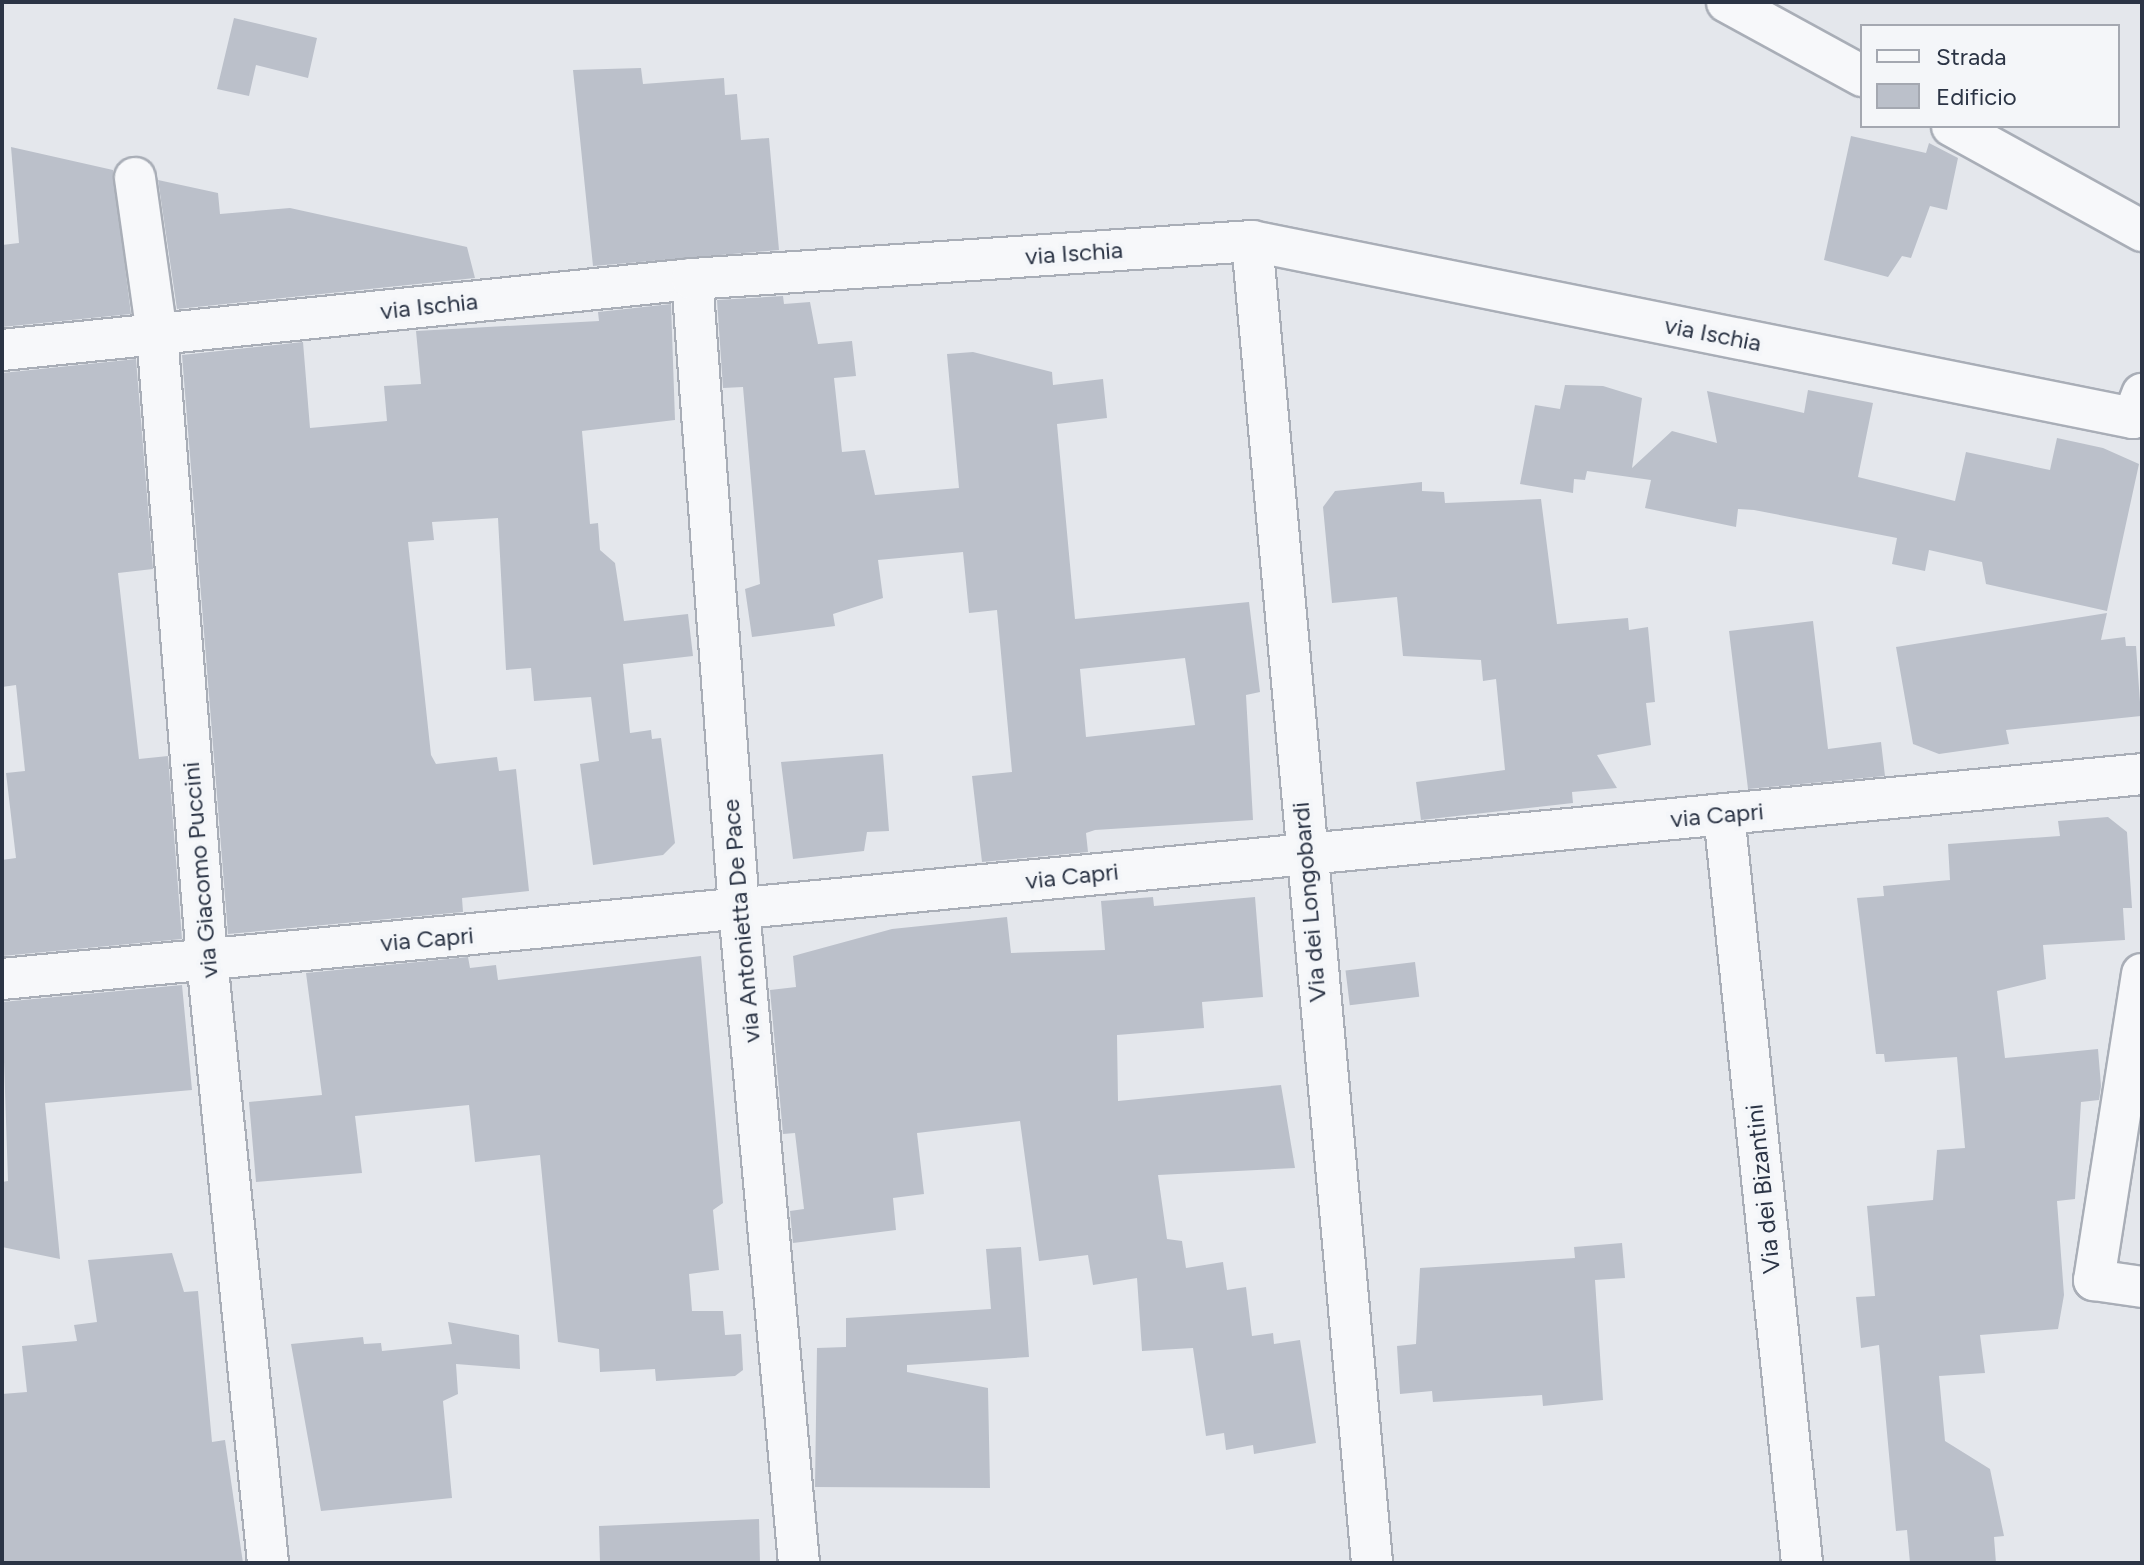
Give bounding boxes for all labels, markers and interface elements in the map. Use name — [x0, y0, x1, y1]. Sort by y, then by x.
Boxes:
legend — [1860, 24, 2120, 128]
text: Strada — [1936, 42, 2006, 71]
text: Edificio — [1936, 82, 2017, 111]
street label: via Ischia — [1024, 235, 1124, 271]
street label: via Ischia — [379, 287, 479, 325]
street label: via Ischia — [1662, 311, 1764, 357]
street label: via Giacomo Puccini — [176, 761, 224, 979]
street label: via Capri — [1669, 797, 1765, 833]
street label: via Antonietta De Pace — [716, 798, 766, 1044]
street label: Via dei Longobardi — [1286, 801, 1332, 1003]
street label: via Capri — [1024, 857, 1120, 895]
street label: via Capri — [379, 921, 475, 957]
street label: Via dei Bizantini — [1740, 1103, 1786, 1275]

